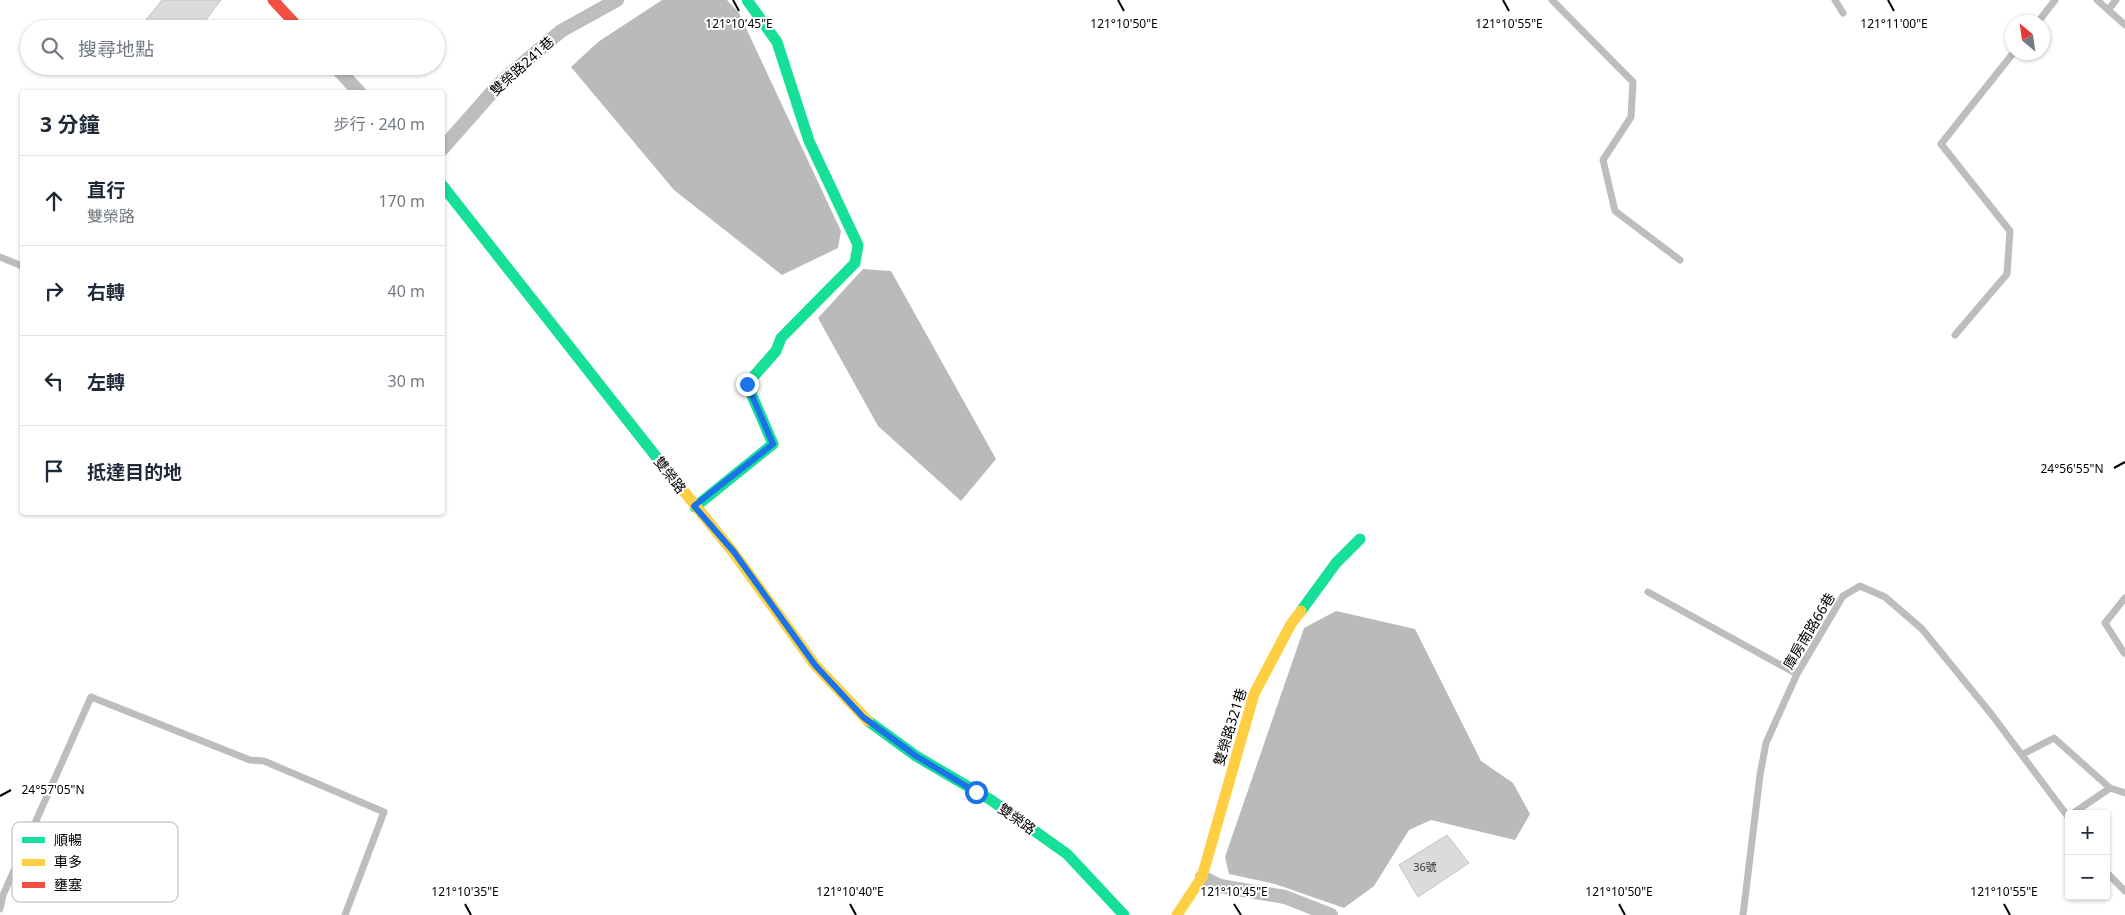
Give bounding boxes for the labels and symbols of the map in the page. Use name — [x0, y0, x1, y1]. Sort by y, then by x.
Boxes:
text: 121°10'45"E — [705, 15, 773, 32]
text: 121°10'50"E — [1090, 15, 1158, 32]
text: 121°10'55"E — [1475, 15, 1543, 32]
text: 121°11'00"E — [1860, 15, 1928, 32]
north arrow — [2005, 15, 2050, 60]
street label: 雙榮路241巷 — [486, 32, 558, 99]
route end — [736, 373, 759, 396]
street label: 雙榮路 — [650, 452, 691, 497]
text: 24°56'55"N — [2040, 460, 2104, 477]
street label: 庫房南路66巷 — [1778, 589, 1839, 673]
street label: 雙榮路321巷 — [1209, 686, 1250, 768]
text: 24°57'05"N — [21, 781, 85, 798]
route start — [965, 781, 988, 804]
street label: 雙榮路 — [995, 799, 1040, 838]
legend — [12, 822, 178, 902]
text: 順暢 — [54, 830, 82, 849]
text: 車多 — [54, 852, 82, 871]
house number: 36號 — [1413, 859, 1437, 874]
text: 壅塞 — [54, 875, 82, 894]
text: 121°10'35"E — [431, 883, 499, 900]
text: 121°10'40"E — [816, 883, 884, 900]
text: 121°10'45"E — [1200, 883, 1268, 900]
text: 121°10'50"E — [1585, 883, 1653, 900]
text: 121°10'55"E — [1970, 883, 2038, 900]

